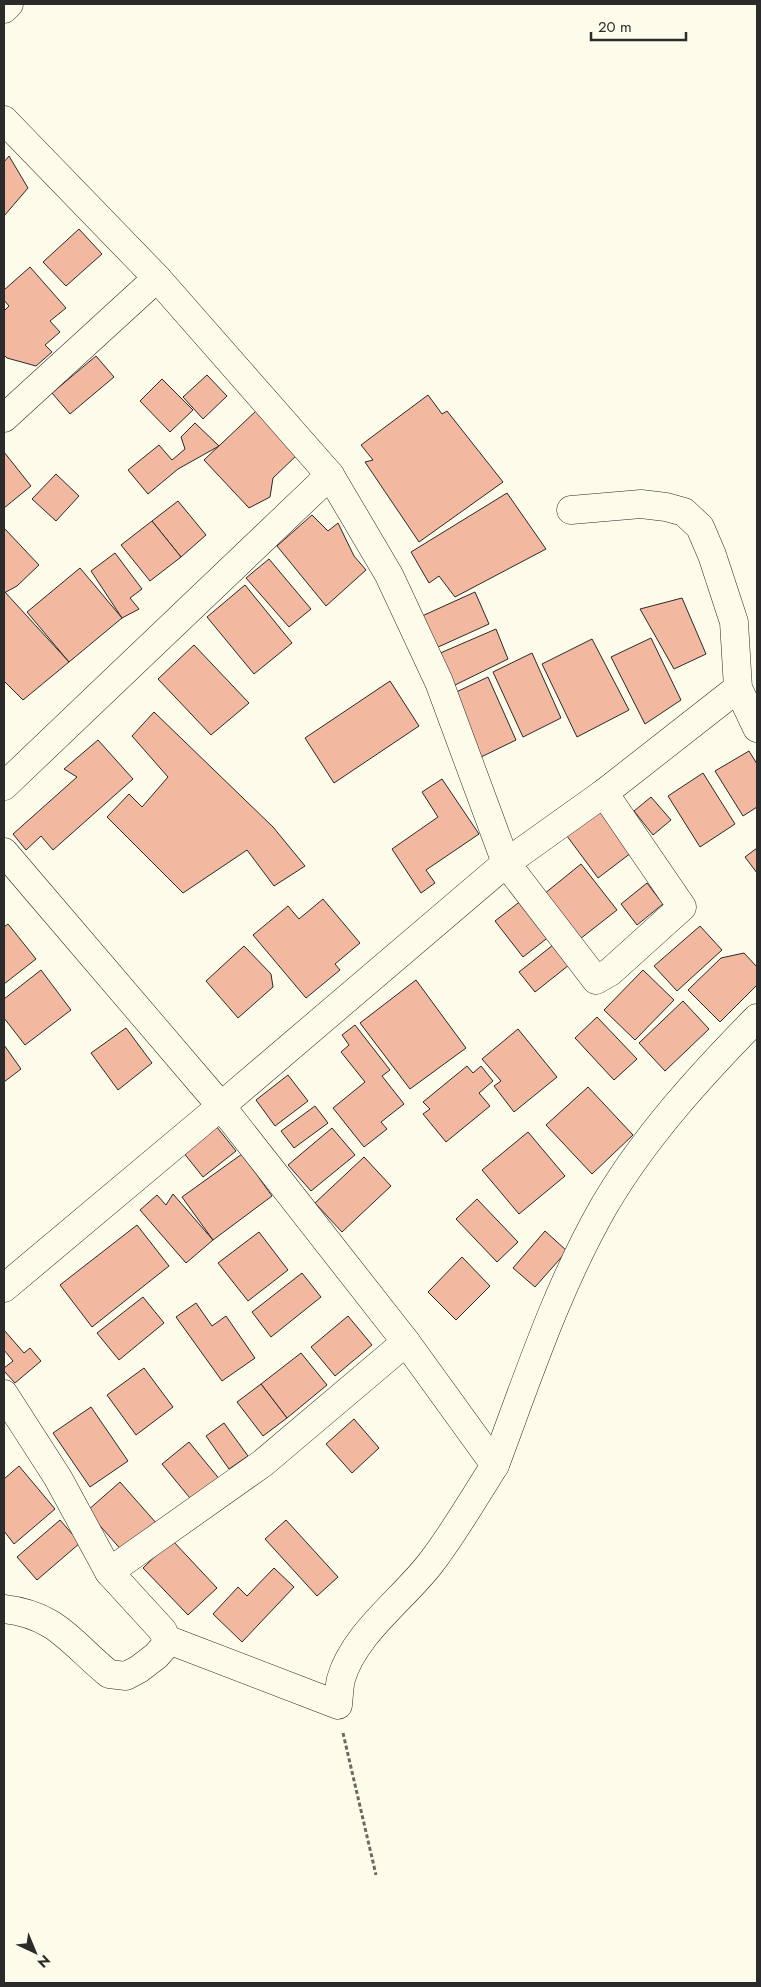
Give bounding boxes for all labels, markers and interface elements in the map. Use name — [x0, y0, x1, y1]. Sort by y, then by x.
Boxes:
scale bar — [591, 10, 686, 42]
text: 20 m — [598, 16, 632, 38]
north arrow — [10, 1927, 60, 1977]
text: N — [33, 1950, 55, 1972]

